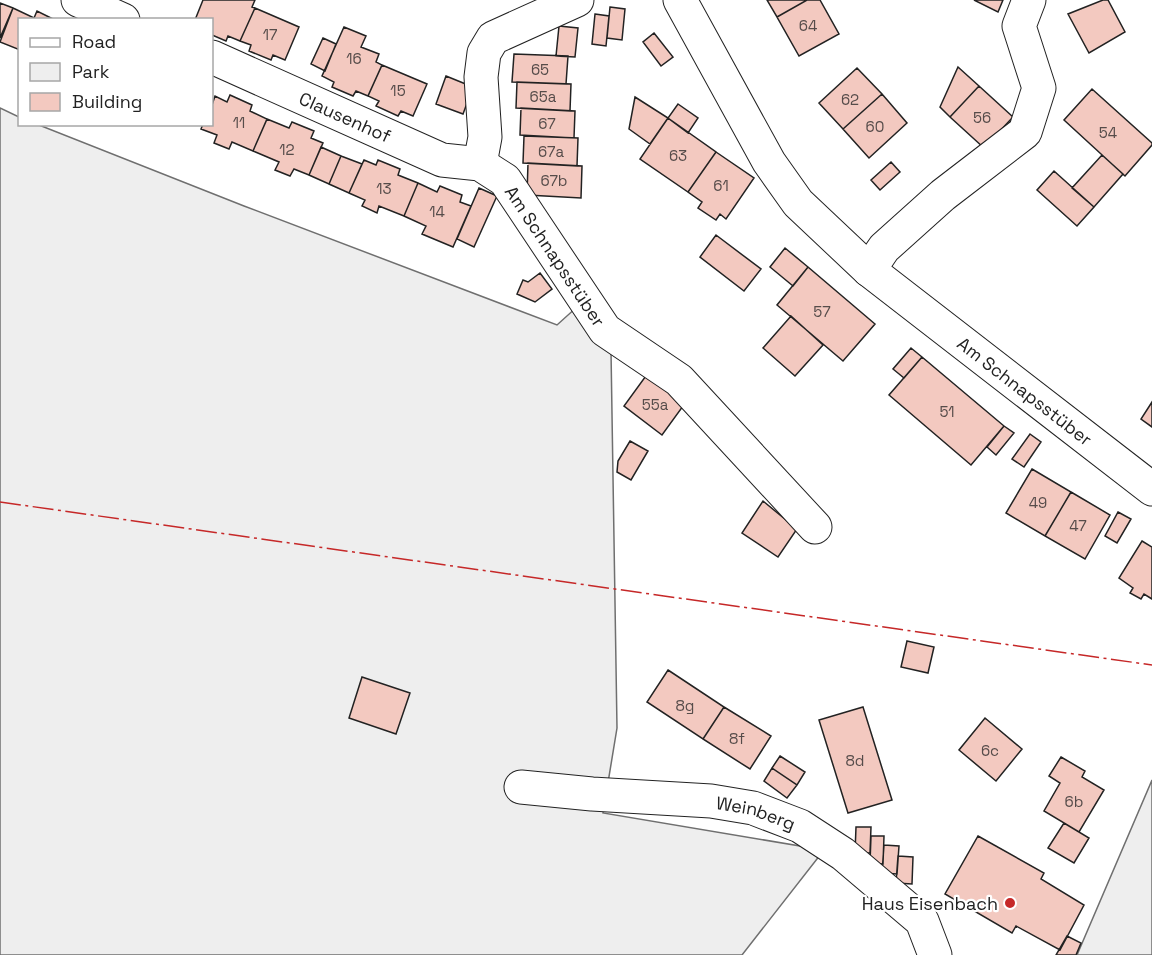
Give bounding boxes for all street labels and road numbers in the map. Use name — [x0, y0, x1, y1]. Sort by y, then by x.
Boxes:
street label: Clausenhof — [296, 86, 395, 147]
street label: Am Schnapsstüber — [500, 181, 611, 331]
street label: Am Schnapsstüber — [953, 331, 1097, 450]
street label: Weinberg — [715, 791, 799, 835]

